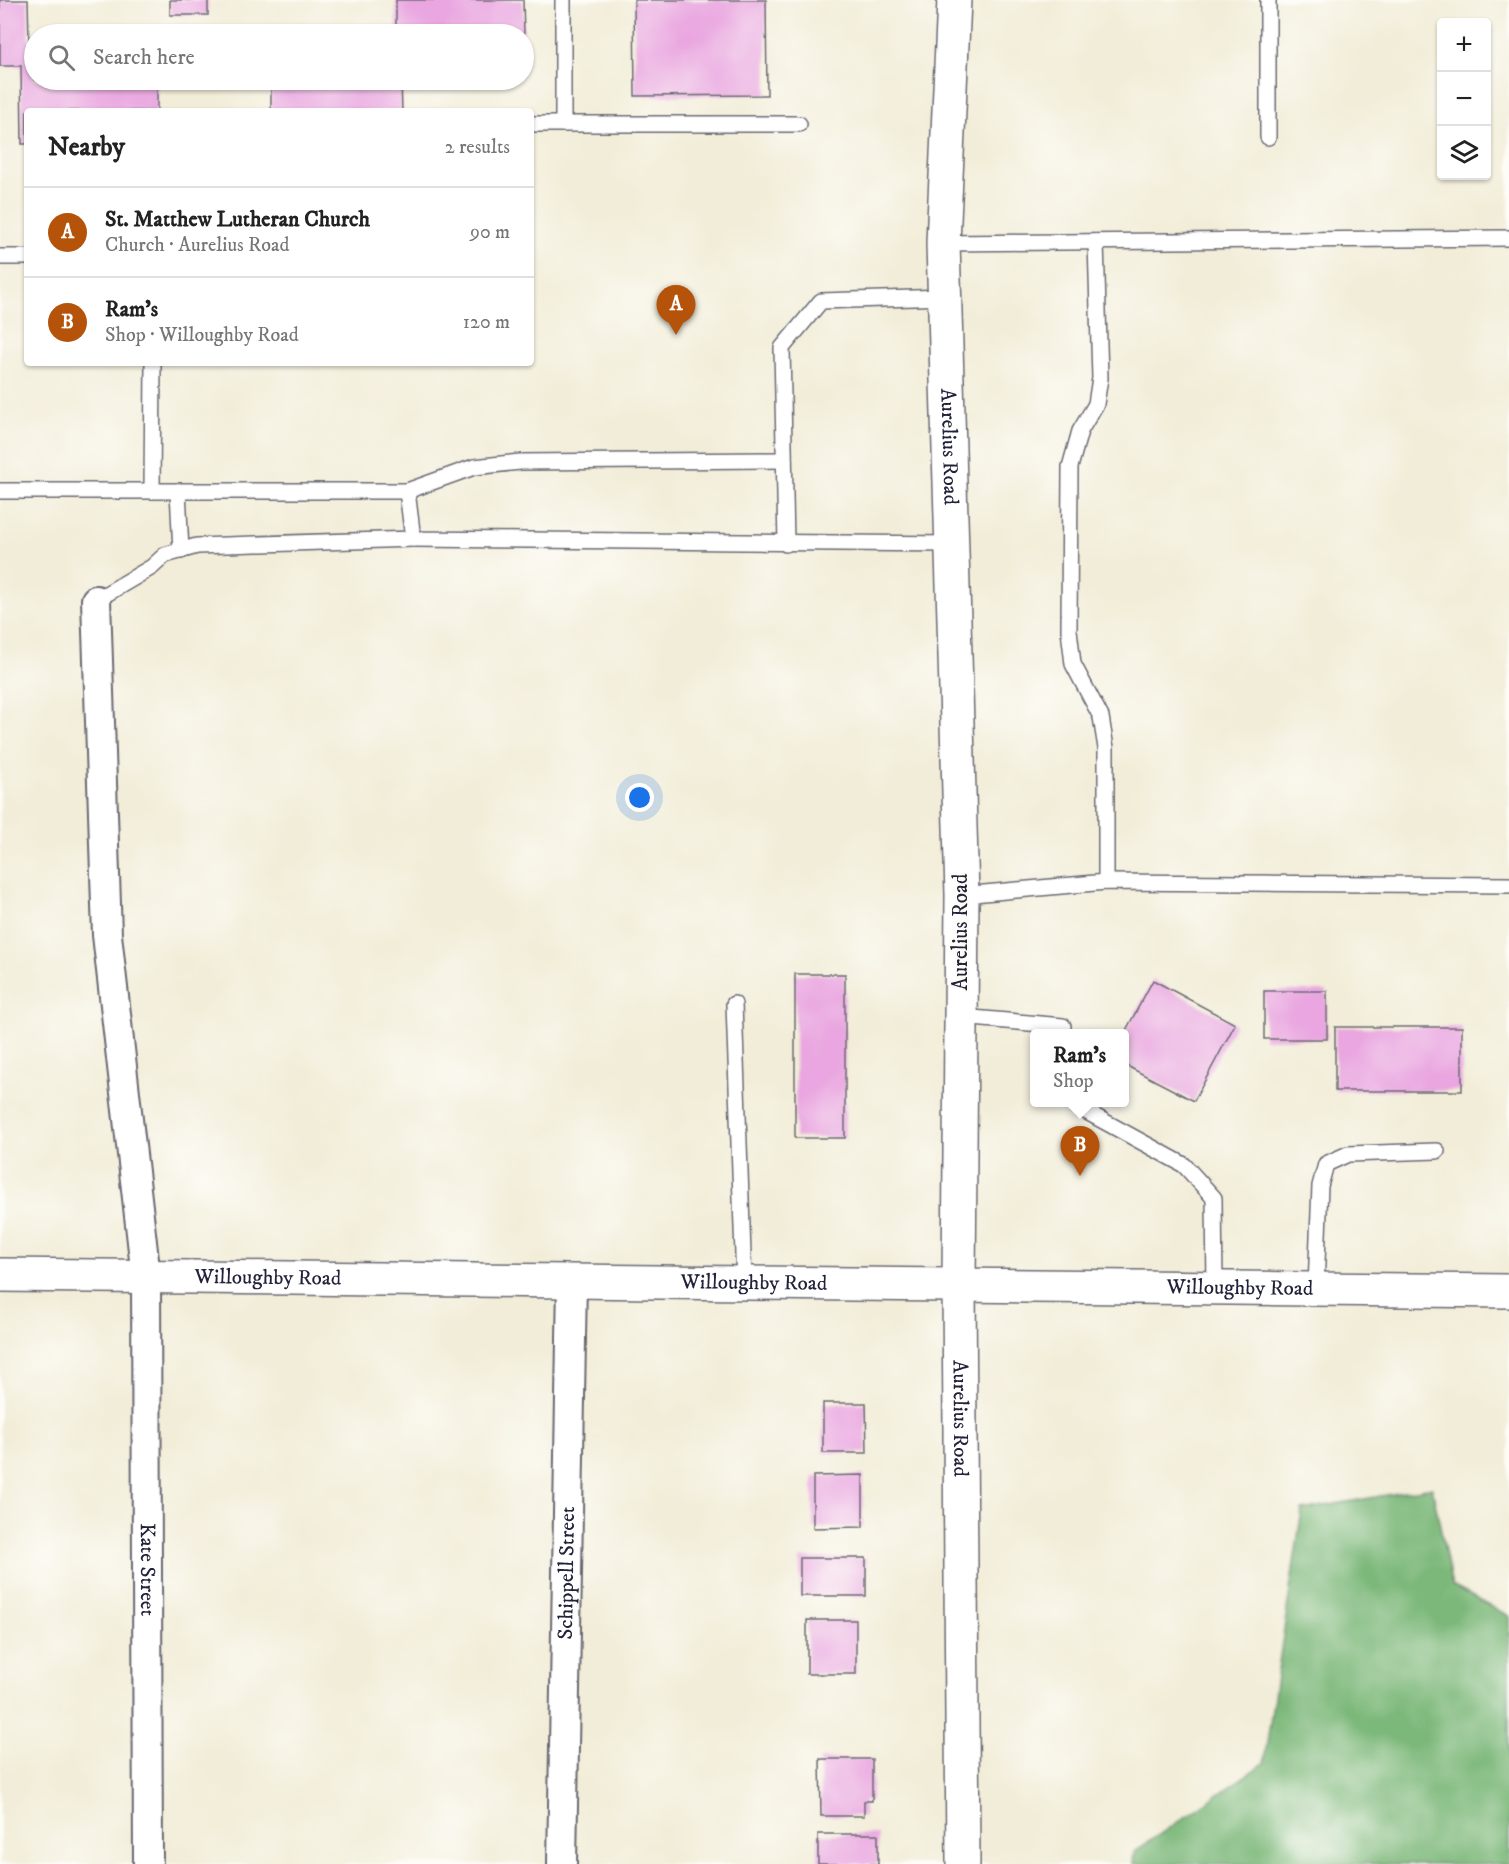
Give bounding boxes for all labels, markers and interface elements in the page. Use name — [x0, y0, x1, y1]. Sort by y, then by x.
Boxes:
map controls — [1437, 18, 1491, 180]
button: + — [1437, 18, 1491, 72]
search box — [24, 24, 534, 90]
icon: search — [45, 41, 78, 74]
text: Search here — [93, 44, 195, 71]
button: − — [1437, 72, 1491, 126]
button: layers — [1437, 126, 1491, 180]
text: Nearby — [48, 131, 125, 164]
text: 2 results — [445, 135, 510, 160]
text: St. Matthew Lutheran Church — [105, 206, 370, 233]
text: A — [61, 220, 74, 245]
text: 90 m — [470, 220, 510, 245]
text: Church · Aurelius Road — [105, 233, 289, 258]
pin: A — [656, 286, 696, 335]
text: Ram's — [105, 296, 158, 323]
text: B — [61, 310, 74, 335]
text: 120 m — [463, 310, 510, 335]
text: Shop · Willoughby Road — [105, 323, 299, 348]
street label: Aurelius Road — [934, 388, 964, 506]
your location — [625, 783, 654, 812]
street label: Aurelius Road — [948, 873, 974, 990]
popup — [1030, 1029, 1129, 1107]
text: Ram's — [1053, 1042, 1106, 1069]
text: Shop — [1053, 1069, 1094, 1094]
pin: B — [1060, 1126, 1100, 1176]
street label: Willoughby Road — [194, 1264, 342, 1292]
street label: Willoughby Road — [679, 1269, 828, 1297]
street label: Willoughby Road — [1165, 1274, 1314, 1302]
street label: Aurelius Road — [947, 1360, 973, 1478]
street label: Schippell Street — [553, 1506, 581, 1640]
street label: Kate Street — [134, 1523, 160, 1617]

